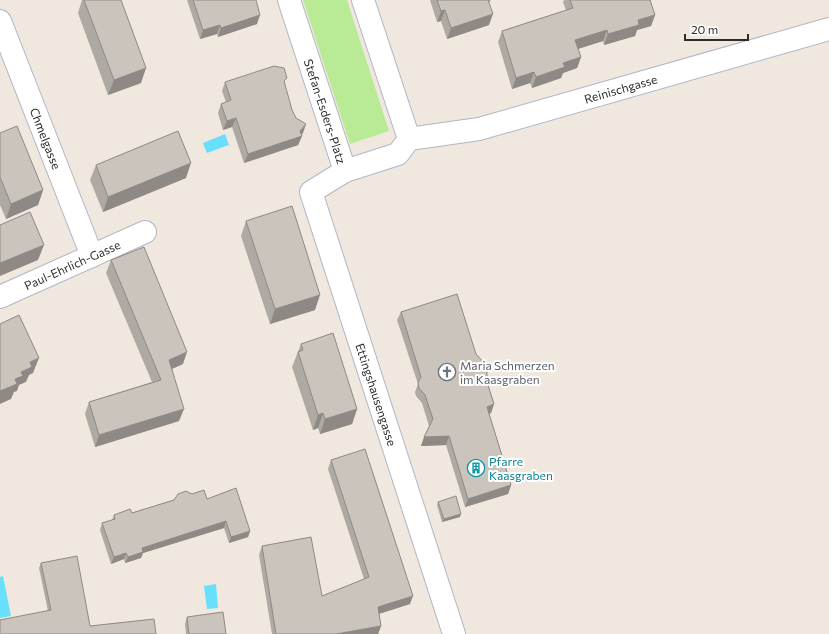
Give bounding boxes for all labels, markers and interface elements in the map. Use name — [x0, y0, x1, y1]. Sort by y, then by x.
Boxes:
scale bar — [685, 16, 748, 42]
text: 20 m — [691, 22, 718, 36]
street label: Stefan-Esders-Platz — [302, 57, 349, 165]
street label: Reinischgasse — [582, 71, 659, 106]
street label: Chmelgasse — [28, 106, 64, 171]
street label: Paul-Ehrlich-Gasse — [22, 237, 122, 292]
street label: Ettingshausengasse — [353, 341, 400, 448]
place label: Maria Schmerzen im Kaasgraben — [460, 358, 555, 386]
church icon: Maria Schmerzen im Kaasgraben — [437, 362, 457, 382]
place label: Pfarre Kaasgraben — [489, 454, 553, 482]
building icon: Pfarre Kaasgraben — [466, 458, 486, 478]

